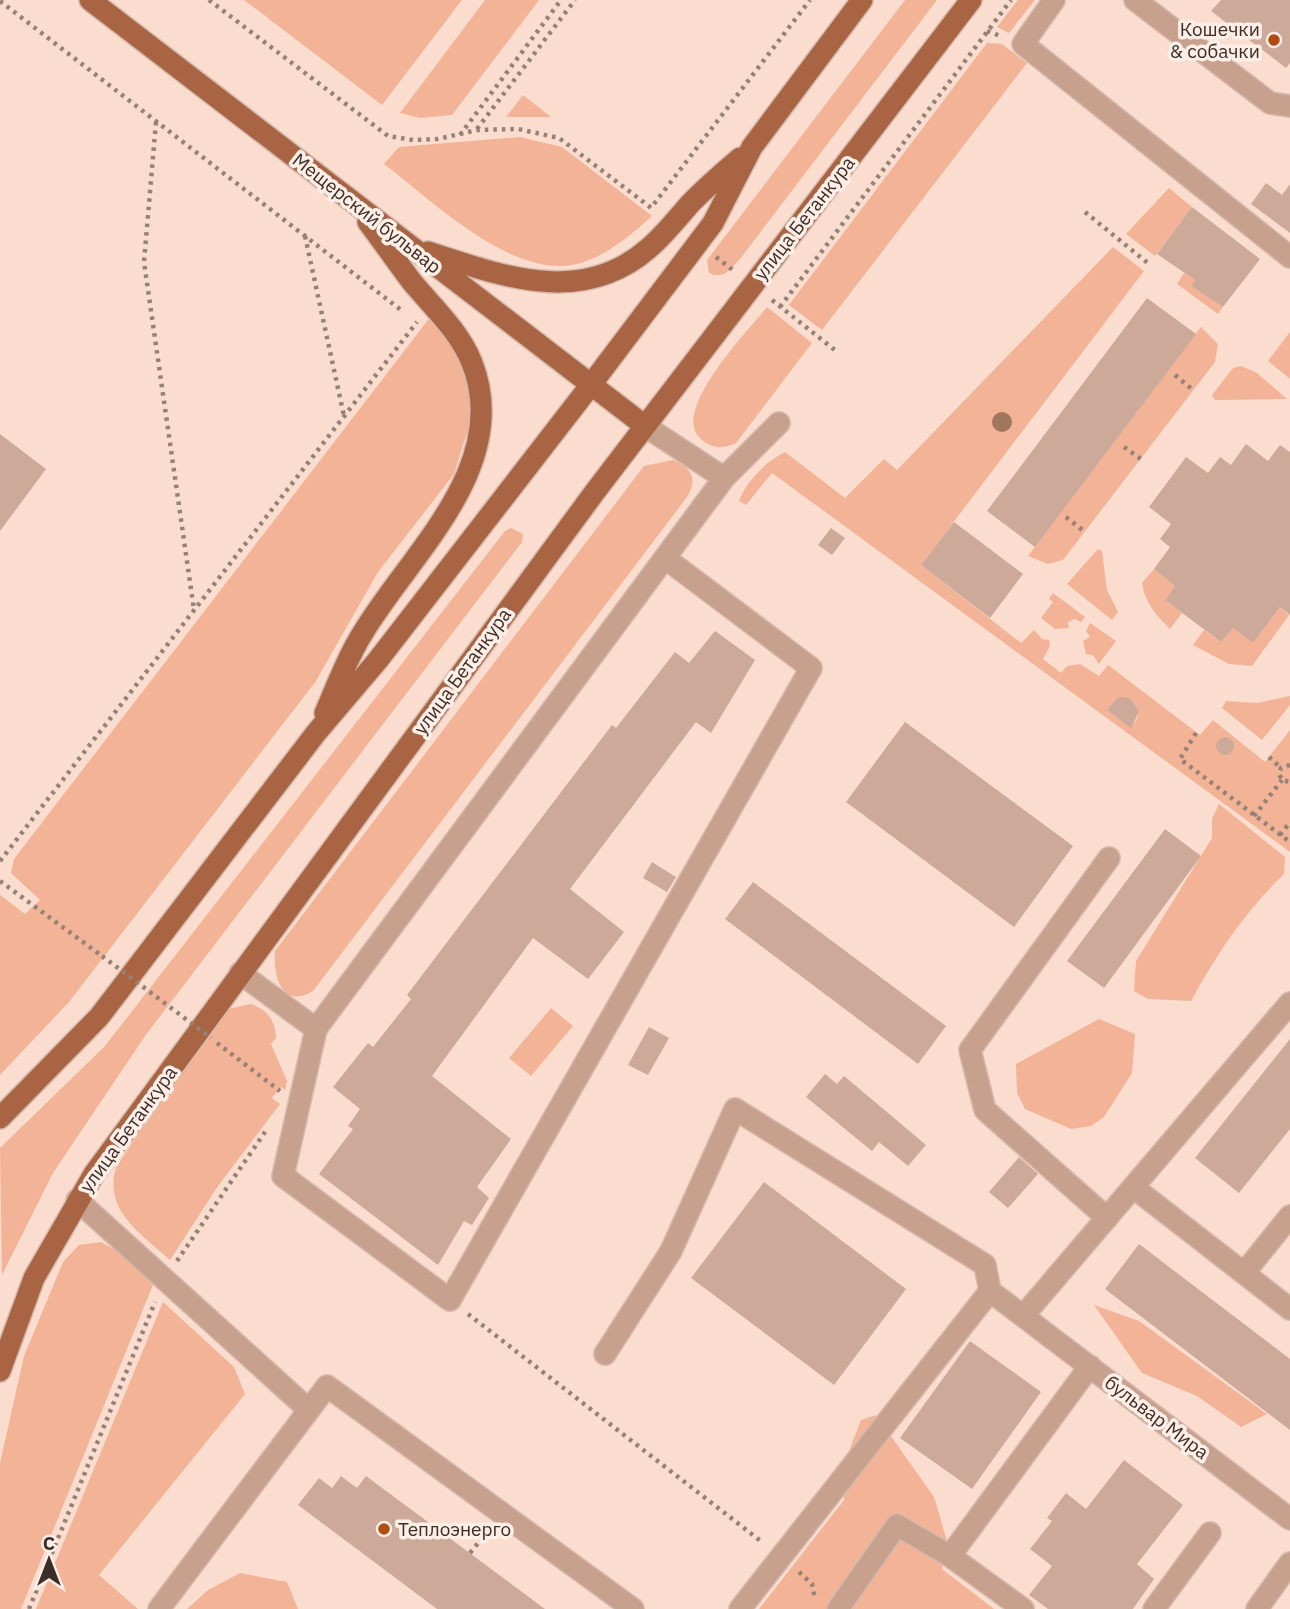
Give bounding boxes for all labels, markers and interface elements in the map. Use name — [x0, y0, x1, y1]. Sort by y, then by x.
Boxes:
place label: Кошечки & собачки — [1170, 17, 1260, 63]
marker: Кошечки & собачки — [1266, 32, 1282, 48]
street label: Мещерский бульвар — [288, 148, 446, 278]
street label: улица Бетанкура — [748, 151, 860, 285]
street label: улица Бетанкура — [408, 603, 516, 739]
street label: улица Бетанкура — [74, 1061, 182, 1197]
street label: бульвар Мира — [1100, 1370, 1214, 1464]
place label: Теплоэнерго — [398, 1517, 511, 1541]
marker: Теплоэнерго — [376, 1521, 392, 1537]
north arrow — [14, 1525, 84, 1595]
text: С — [43, 1531, 55, 1555]

